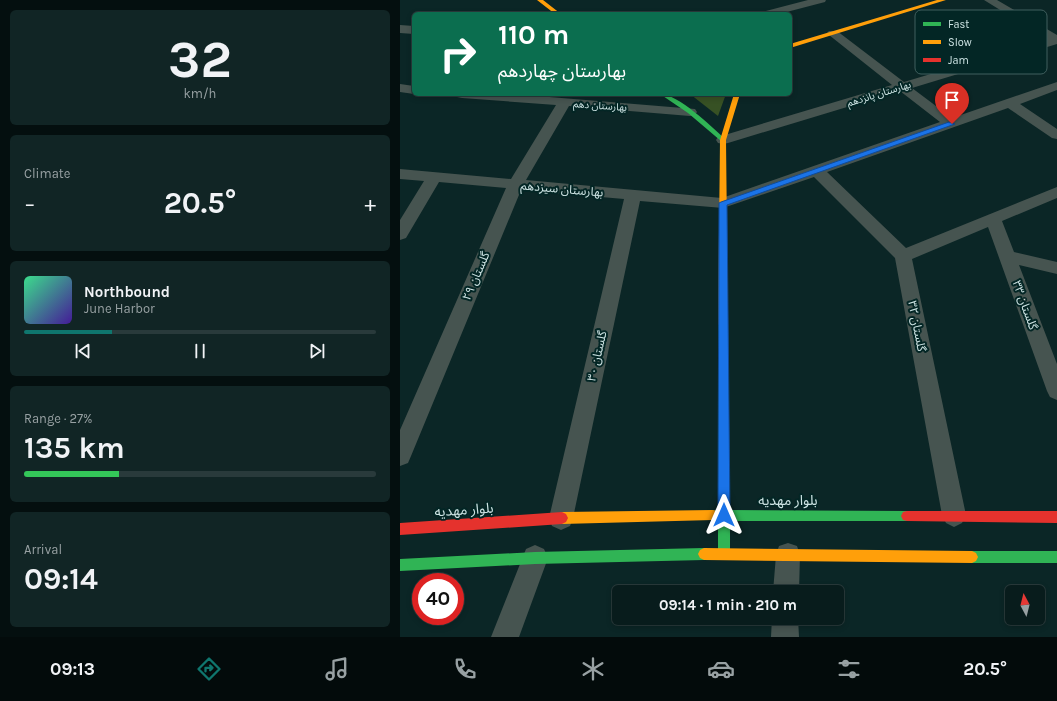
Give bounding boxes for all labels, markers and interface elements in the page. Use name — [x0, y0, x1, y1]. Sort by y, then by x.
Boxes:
legend — [915, 10, 1047, 74]
text: 110 m — [498, 18, 569, 51]
text: Fast — [948, 18, 969, 31]
icon: right — [432, 28, 484, 80]
text: 32 — [168, 29, 232, 90]
text: Slow — [948, 36, 972, 49]
text: Jam — [948, 54, 969, 67]
text: بهارستان چهاردهم — [498, 60, 626, 82]
street label: بهارستان پانزدهم — [846, 79, 913, 110]
pin — [935, 83, 969, 124]
text: km/h — [184, 86, 216, 101]
icon: arrive — [941, 89, 963, 111]
street label: بهارستان دهم — [573, 98, 628, 115]
text: Climate — [24, 166, 70, 181]
street label: بهارستان سیزدهم — [520, 178, 604, 202]
text: 20.5° — [164, 185, 236, 221]
text: − — [24, 191, 36, 217]
text: + — [364, 191, 376, 217]
street label: گلستان ۲۹ — [459, 249, 493, 302]
street label: گلستان ۳۳ — [1010, 278, 1041, 333]
text: Northbound — [84, 283, 170, 301]
street label: گلستان ۳۲ — [905, 299, 929, 354]
text: June Harbor — [84, 301, 155, 316]
street label: گلستان ۳۰ — [584, 328, 610, 383]
icon: previous — [72, 340, 94, 362]
icon: pause — [189, 340, 211, 362]
icon: next — [306, 340, 328, 362]
text: Range · 27% — [24, 411, 93, 426]
text: 135 km — [24, 430, 125, 466]
street label: بلوار مهدیه — [758, 492, 818, 509]
position arrow — [703, 494, 745, 536]
street label: بلوار مهدیه — [434, 499, 494, 521]
text: Arrival — [24, 542, 62, 557]
text: 09:14 — [24, 561, 98, 597]
speed limit sign: 40 — [412, 573, 464, 625]
north arrow — [1005, 585, 1045, 625]
map controls — [1005, 585, 1045, 625]
text: 09:14 · 1 min · 210 m — [659, 596, 797, 614]
icon: directions — [195, 655, 223, 683]
icon: music — [323, 655, 351, 683]
icon: phone — [451, 655, 479, 683]
icon: climate — [579, 655, 607, 683]
icon: car — [707, 655, 735, 683]
icon: filters — [835, 655, 863, 683]
text: 09:13 — [50, 658, 95, 680]
text: 20.5° — [963, 658, 1007, 680]

